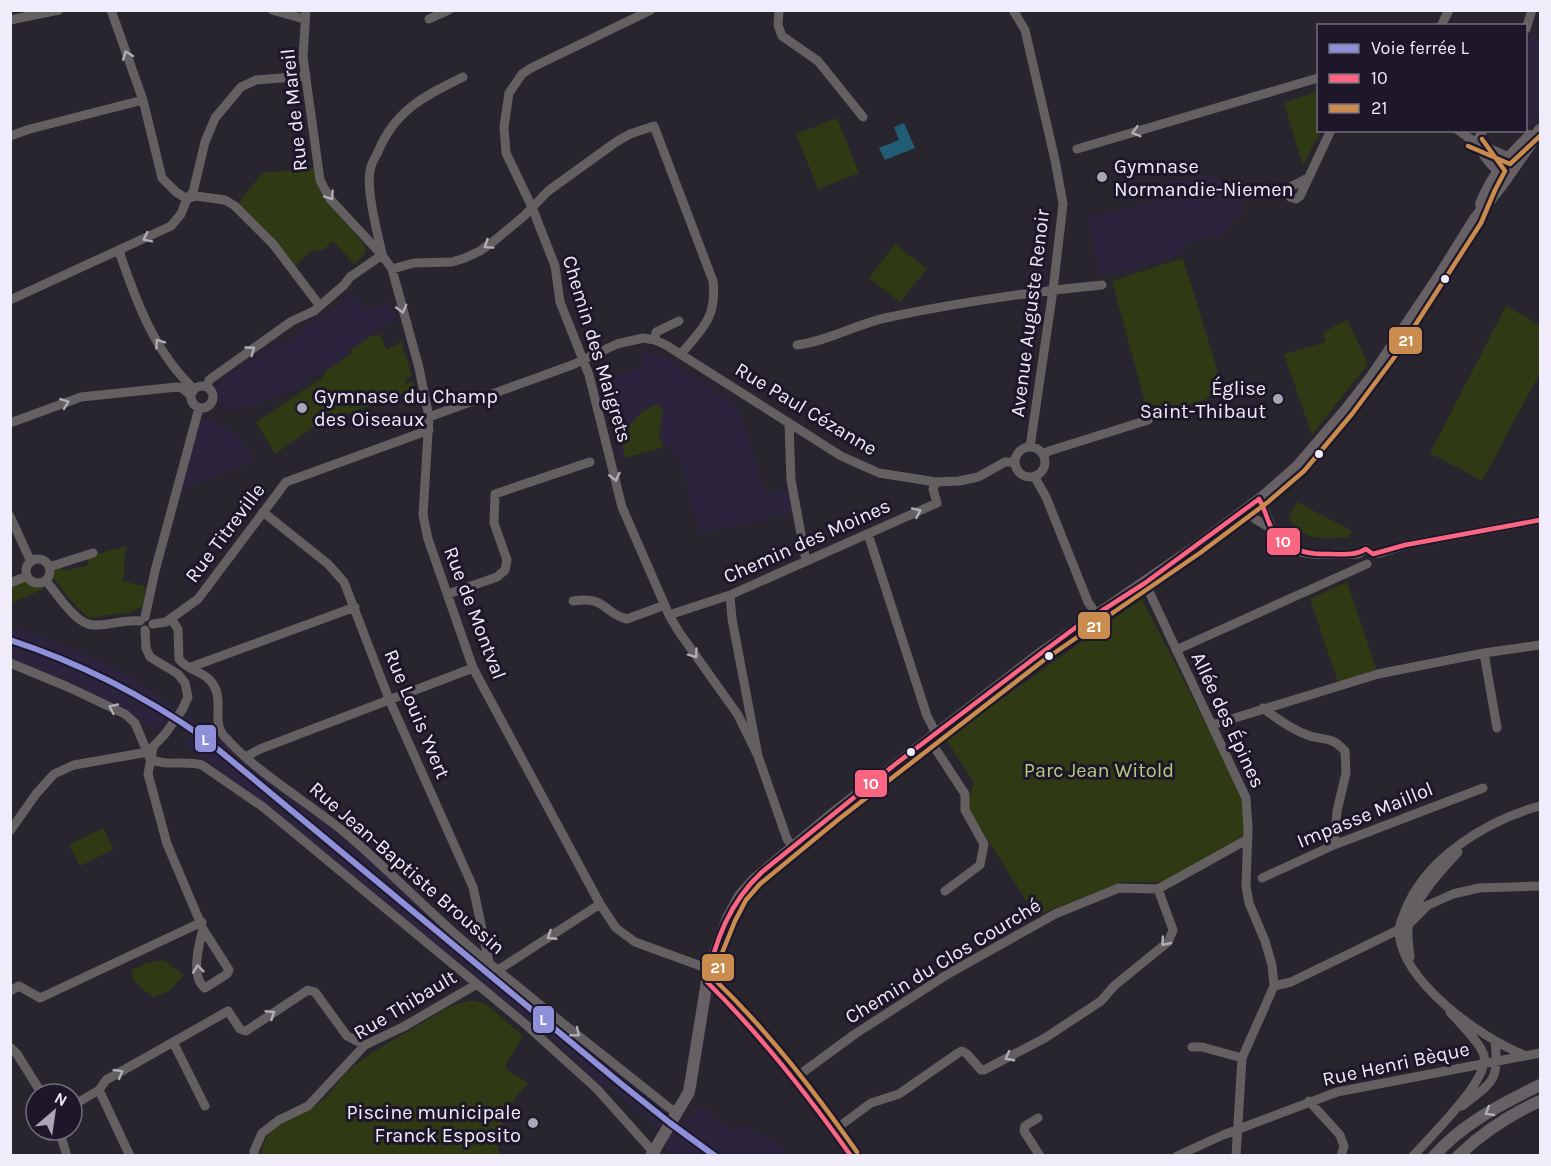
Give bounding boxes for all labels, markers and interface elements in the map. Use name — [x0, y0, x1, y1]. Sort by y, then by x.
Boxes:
legend — [1317, 24, 1527, 132]
text: Voie ferrée L — [1371, 37, 1469, 59]
street label: Rue de Mareil — [276, 48, 312, 172]
one-way arrow — [121, 50, 134, 61]
text: 10 — [1371, 67, 1388, 89]
text: 21 — [1371, 97, 1387, 119]
one-way arrow — [1132, 125, 1142, 137]
place label: Gymnase Normandie-Niemen — [1114, 155, 1294, 201]
marker: Gymnase Normandie-Niemen — [1095, 170, 1109, 184]
one-way arrow — [323, 190, 334, 201]
street label: Avenue Auguste Renoir — [1006, 207, 1054, 418]
one-way arrow — [142, 231, 153, 242]
one-way arrow — [484, 238, 495, 249]
street label: Chemin des Maigrets — [558, 253, 636, 445]
unlabelled marker — [1439, 273, 1451, 285]
one-way arrow — [395, 303, 407, 314]
line badge: 21 — [1388, 326, 1423, 355]
text: 21 — [1398, 331, 1414, 350]
one-way arrow — [155, 339, 166, 350]
one-way arrow — [244, 346, 255, 357]
street label: Rue Paul Cézanne — [731, 358, 881, 460]
place label: Église Saint-Thibaut — [1140, 376, 1266, 423]
place label: Gymnase du Champ des Oiseaux — [314, 385, 498, 431]
marker: Église Saint-Thibaut — [1271, 392, 1285, 406]
one-way arrow — [60, 397, 70, 410]
marker: Gymnase du Champ des Oiseaux — [295, 401, 309, 415]
unlabelled marker — [1313, 448, 1325, 460]
one-way arrow — [608, 472, 621, 482]
street label: Rue Titreville — [180, 479, 270, 587]
street label: Chemin des Moines — [720, 494, 894, 588]
one-way arrow — [911, 507, 922, 519]
line badge: 10 — [1266, 527, 1301, 556]
text: 10 — [1275, 532, 1291, 551]
street label: Rue de Montval — [439, 543, 511, 683]
line badge: 21 — [1077, 611, 1111, 640]
text: 21 — [1086, 617, 1102, 636]
street label: Rue Louis Yvert — [379, 646, 455, 783]
one-way arrow — [687, 648, 698, 659]
street label: Allée des Épines — [1186, 648, 1270, 792]
unlabelled marker — [1043, 650, 1055, 662]
one-way arrow — [109, 703, 120, 715]
line badge: L — [194, 724, 217, 753]
text: L — [201, 730, 209, 749]
unlabelled marker — [905, 746, 917, 758]
park label: Parc Jean Witold — [1024, 759, 1174, 782]
line badge: 10 — [854, 769, 888, 798]
text: 10 — [863, 774, 879, 793]
street label: Rue Jean-Baptiste Broussin — [305, 777, 509, 959]
street label: Impasse Maillol — [1294, 777, 1436, 853]
street label: Chemin du Clos Courché — [841, 893, 1045, 1029]
one-way arrow — [547, 929, 558, 940]
one-way arrow — [1161, 935, 1172, 946]
line badge: 21 — [701, 953, 735, 982]
text: 21 — [710, 958, 726, 977]
one-way arrow — [192, 964, 205, 974]
street label: Rue Thibault — [350, 965, 461, 1045]
line badge: L — [532, 1005, 555, 1034]
one-way arrow — [264, 1010, 275, 1021]
text: L — [539, 1010, 547, 1029]
one-way arrow — [569, 1026, 580, 1037]
street label: Rue Henri Bèque — [1320, 1037, 1472, 1091]
one-way arrow — [1005, 1050, 1015, 1061]
one-way arrow — [113, 1069, 123, 1080]
north arrow — [24, 1082, 84, 1142]
text: N — [51, 1088, 71, 1110]
place label: Piscine municipale Franck Esposito — [346, 1101, 521, 1147]
one-way arrow — [1485, 1104, 1495, 1116]
marker: Piscine municipale Franck Esposito — [526, 1116, 540, 1130]

